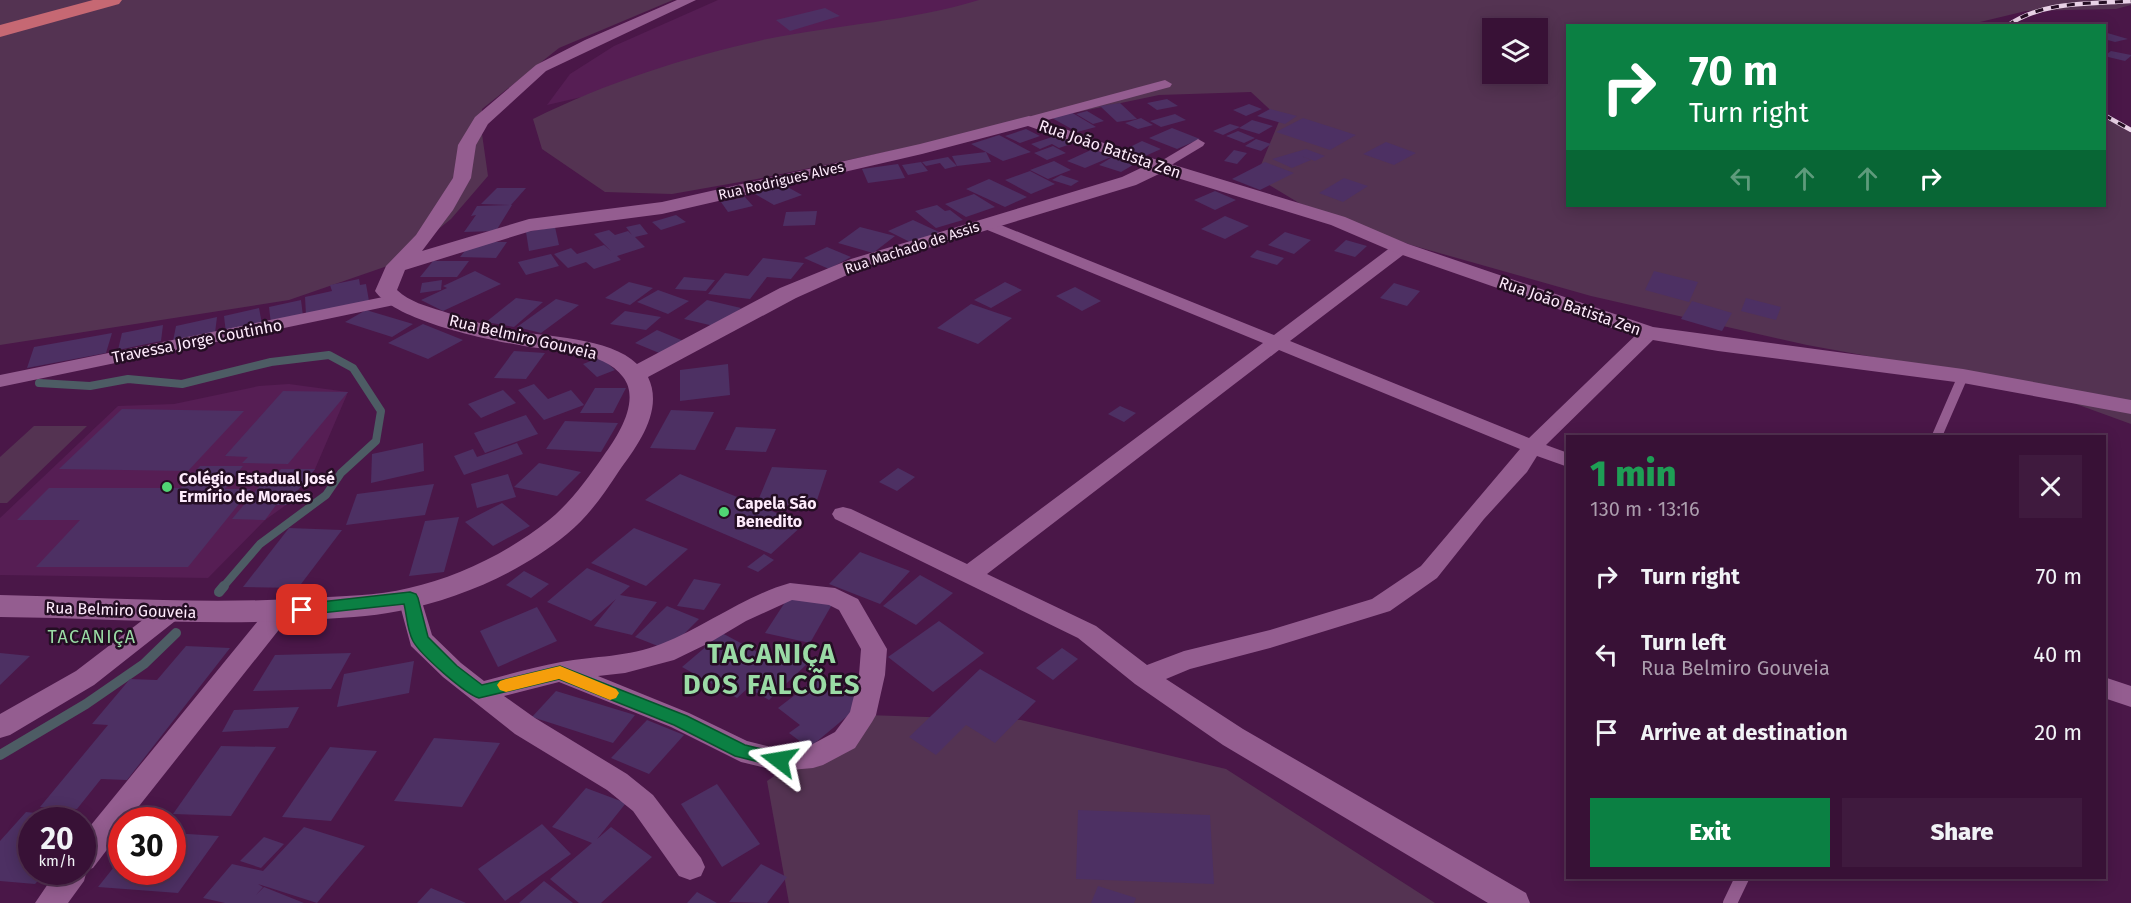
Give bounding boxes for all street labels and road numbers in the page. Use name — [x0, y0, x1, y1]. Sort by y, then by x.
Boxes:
street label: Rua João Batista Zen — [1036, 116, 1184, 182]
street label: Rua Rodrigues Alves — [717, 158, 846, 204]
street label: Rua Machado de Assis — [843, 218, 982, 278]
street label: Rua João Batista Zen — [1496, 273, 1644, 339]
street label: Rua Belmiro Gouveia — [447, 311, 599, 363]
street label: Travessa Jorge Coutinho — [110, 315, 284, 367]
street label: Rua Belmiro Gouveia — [45, 598, 197, 622]

